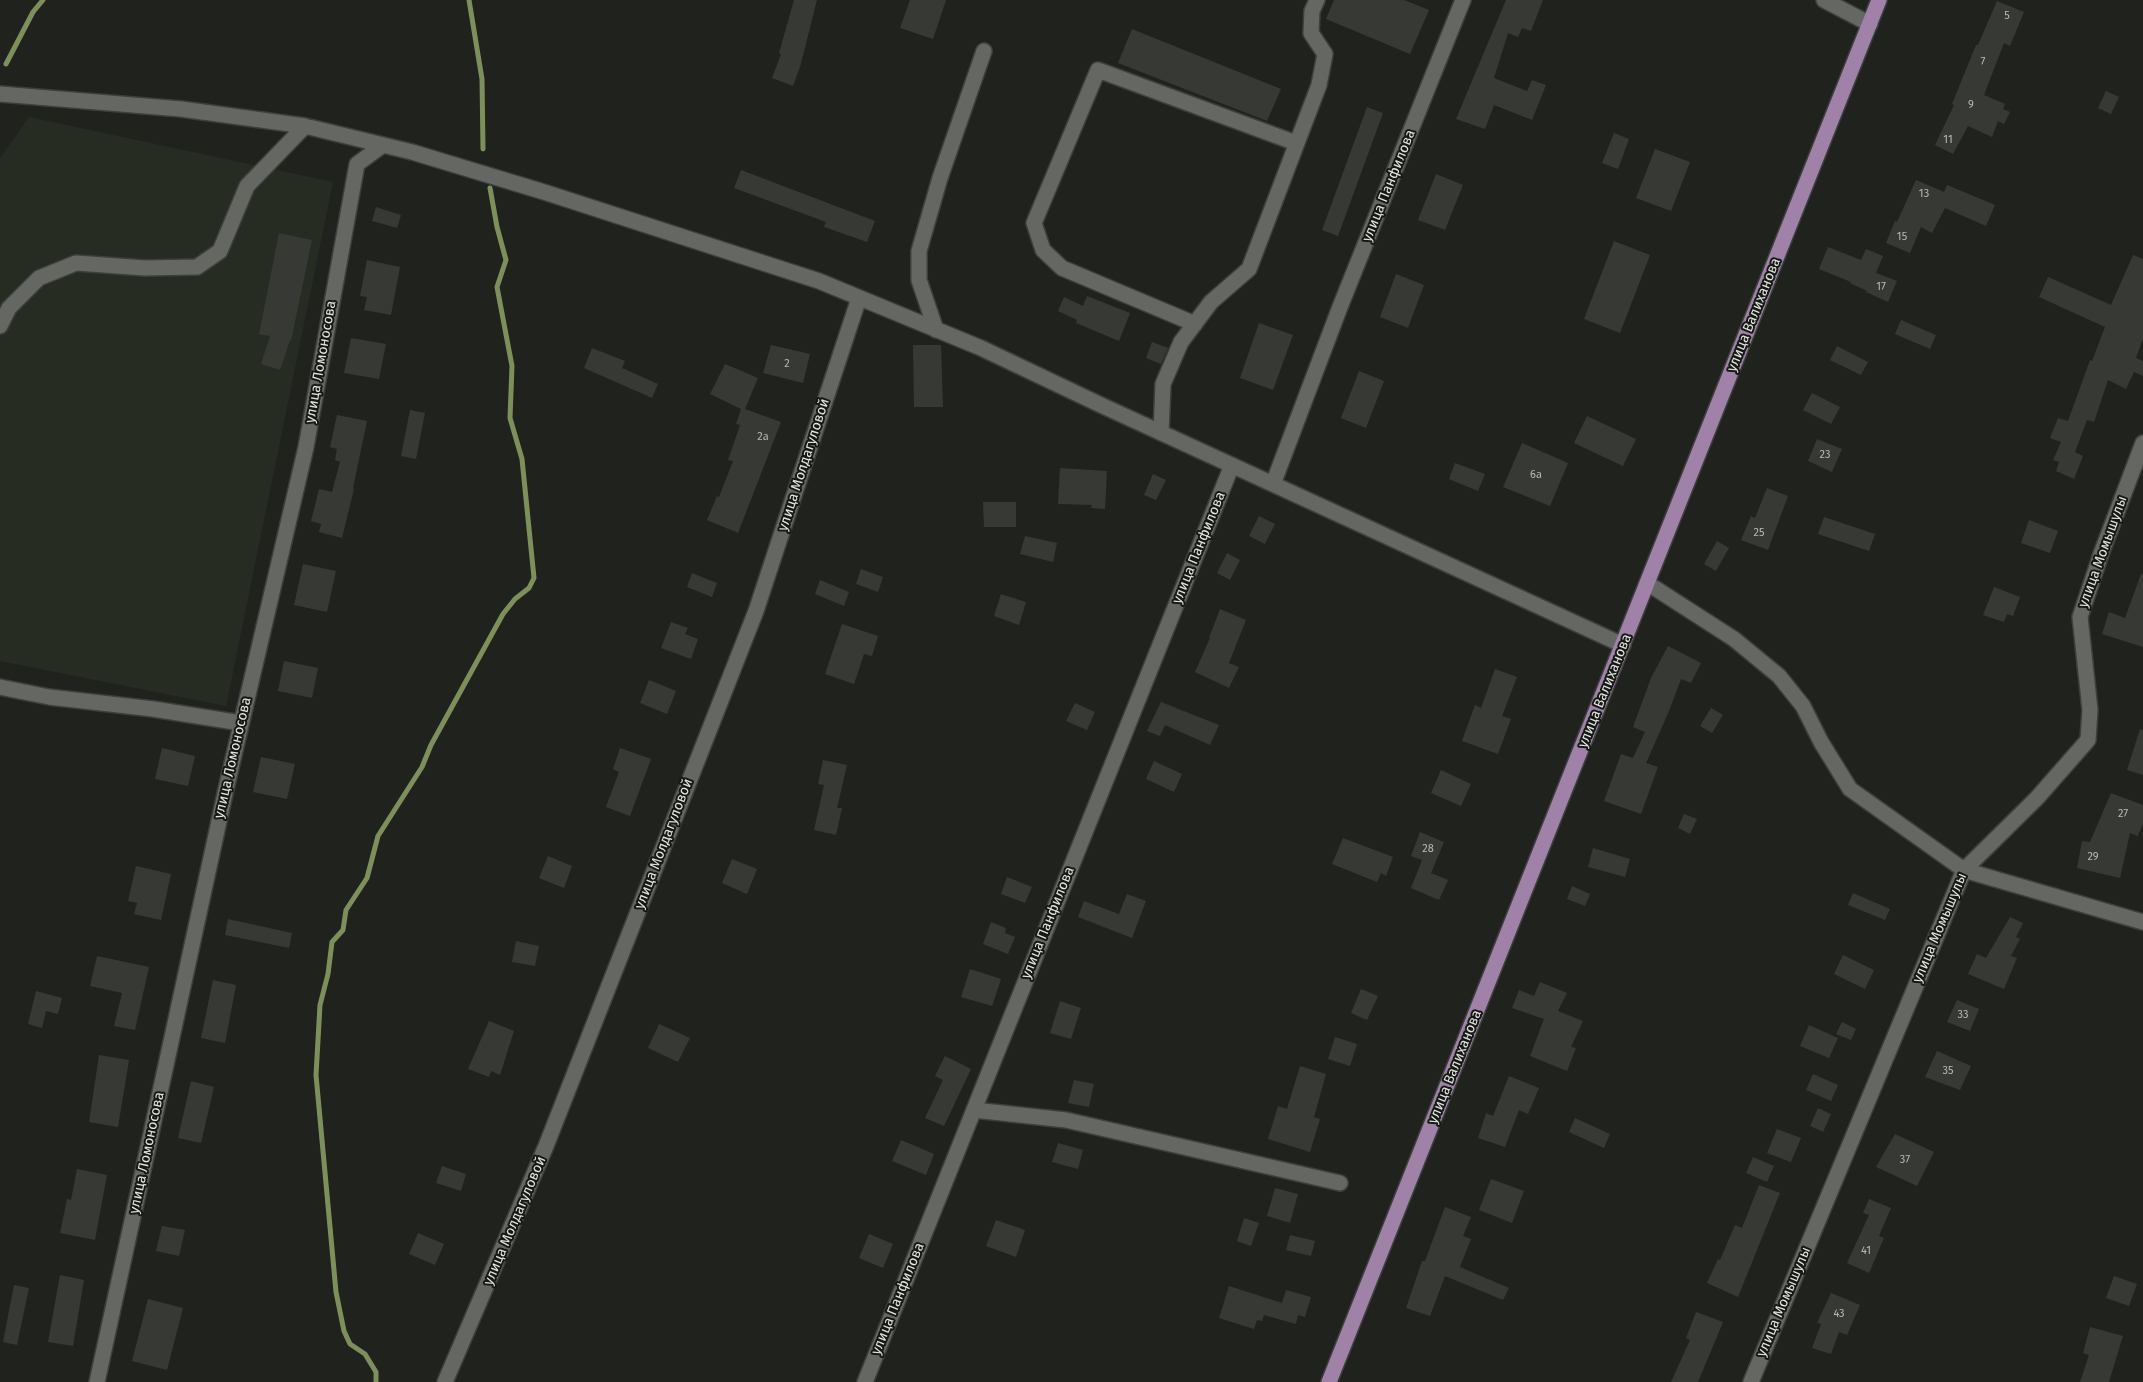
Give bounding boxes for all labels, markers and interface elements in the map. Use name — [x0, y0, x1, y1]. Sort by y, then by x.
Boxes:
house number: 5 — [2004, 9, 2010, 23]
house number: 7 — [1981, 55, 1985, 69]
house number: 9 — [1968, 98, 1974, 112]
street label: улица Панфилова — [1359, 127, 1419, 245]
house number: 11 — [1943, 133, 1953, 147]
house number: 13 — [1919, 187, 1929, 201]
house number: 15 — [1897, 230, 1907, 244]
street label: улица Валиханова — [1723, 256, 1785, 374]
house number: 17 — [1876, 280, 1886, 294]
street label: улица Ломоносова — [302, 299, 340, 425]
house number: 2 — [784, 357, 790, 371]
street label: улица Молдагуловой — [775, 397, 833, 533]
house number: 2а — [757, 430, 769, 444]
house number: 23 — [1820, 448, 1830, 462]
house number: 6а — [1530, 468, 1542, 482]
street label: улица Панфилова — [1169, 489, 1229, 607]
street label: улица Момышулы — [2075, 494, 2131, 610]
house number: 25 — [1754, 526, 1764, 540]
street label: улица Валиханова — [1574, 632, 1636, 750]
street label: улица Ломоносова — [211, 696, 255, 820]
street label: улица Молдагуловой — [631, 776, 697, 912]
house number: 27 — [2118, 807, 2128, 821]
house number: 28 — [1422, 842, 1434, 856]
house number: 29 — [2087, 850, 2099, 864]
street label: улица Панфилова — [1018, 864, 1078, 982]
street label: улица Момышулы — [1909, 871, 1971, 985]
street label: улица Валиханова — [1424, 1008, 1486, 1126]
house number: 33 — [1958, 1008, 1968, 1022]
house number: 35 — [1943, 1064, 1953, 1078]
street label: улица Ломоносова — [126, 1091, 168, 1215]
house number: 37 — [1900, 1153, 1910, 1167]
street label: улица Молдагуловой — [480, 1154, 550, 1288]
street label: улица Панфилова — [868, 1240, 928, 1358]
house number: 41 — [1861, 1244, 1871, 1258]
street label: улица Момышулы — [1753, 1245, 1815, 1359]
house number: 43 — [1833, 1307, 1845, 1321]

